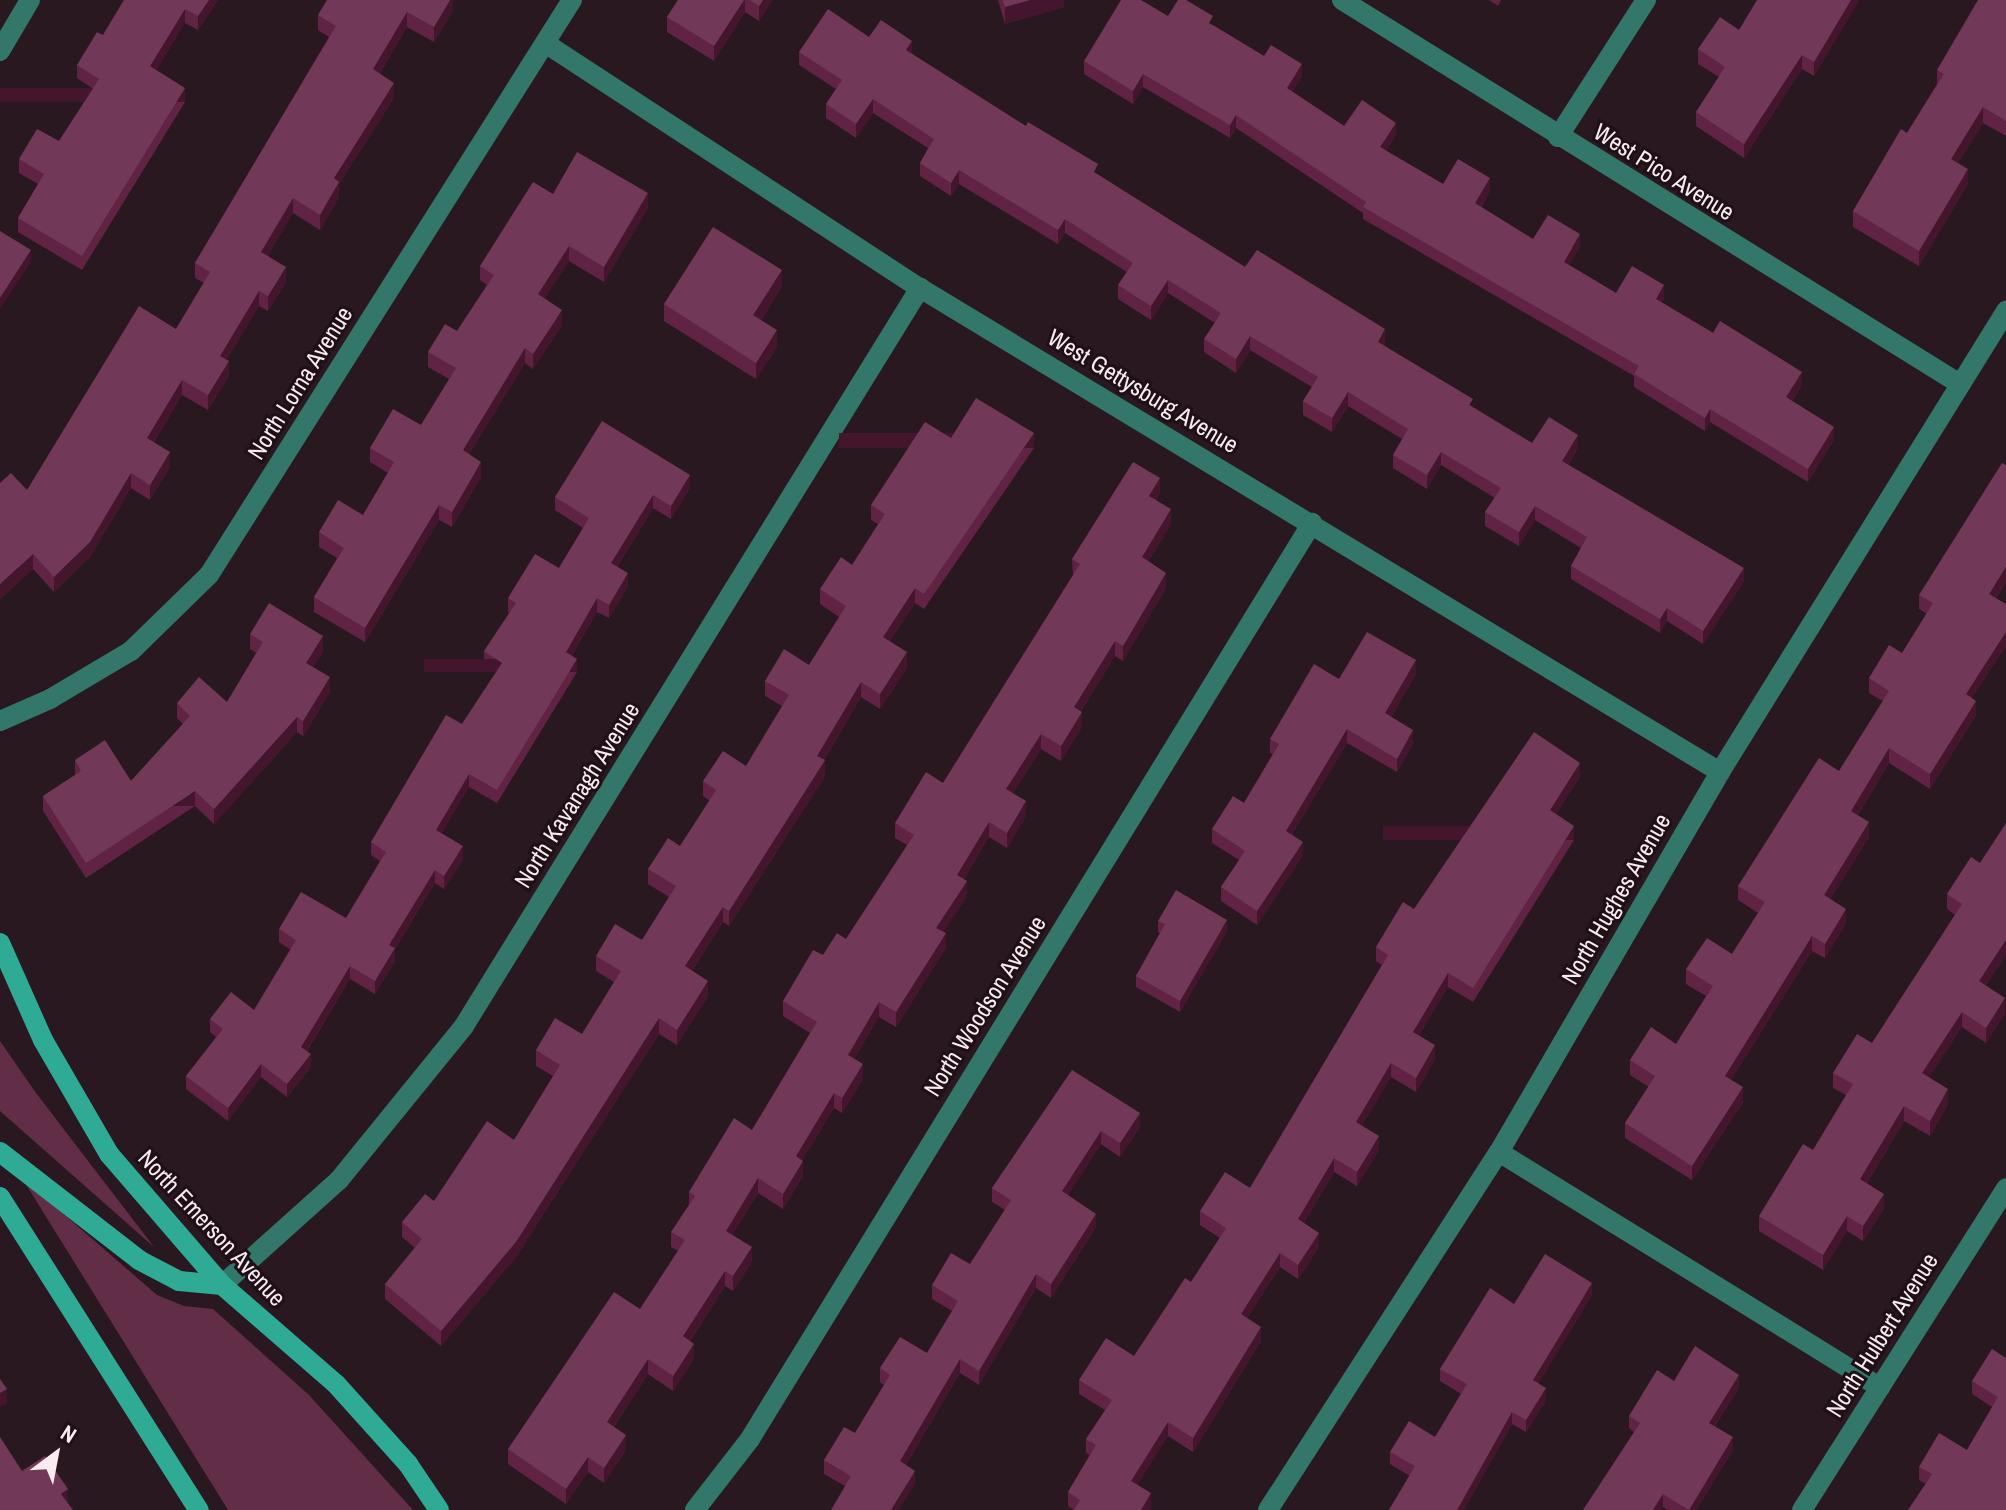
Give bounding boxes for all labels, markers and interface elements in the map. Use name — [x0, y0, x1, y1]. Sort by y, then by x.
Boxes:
street label: West Pico Avenue — [1588, 117, 1740, 227]
street label: North Lorna Avenue — [241, 301, 359, 465]
street label: West Gettysburg Avenue — [1042, 322, 1244, 460]
street label: North Kavanagh Avenue — [508, 697, 646, 893]
street label: North Hughes Avenue — [1555, 808, 1677, 990]
street label: North Woodson Avenue — [918, 910, 1052, 1102]
street label: North Emerson Avenue — [132, 1144, 292, 1312]
street label: North Hulbert Avenue — [1820, 1247, 1944, 1423]
north arrow — [16, 1414, 96, 1494]
text: N — [55, 1417, 82, 1450]

